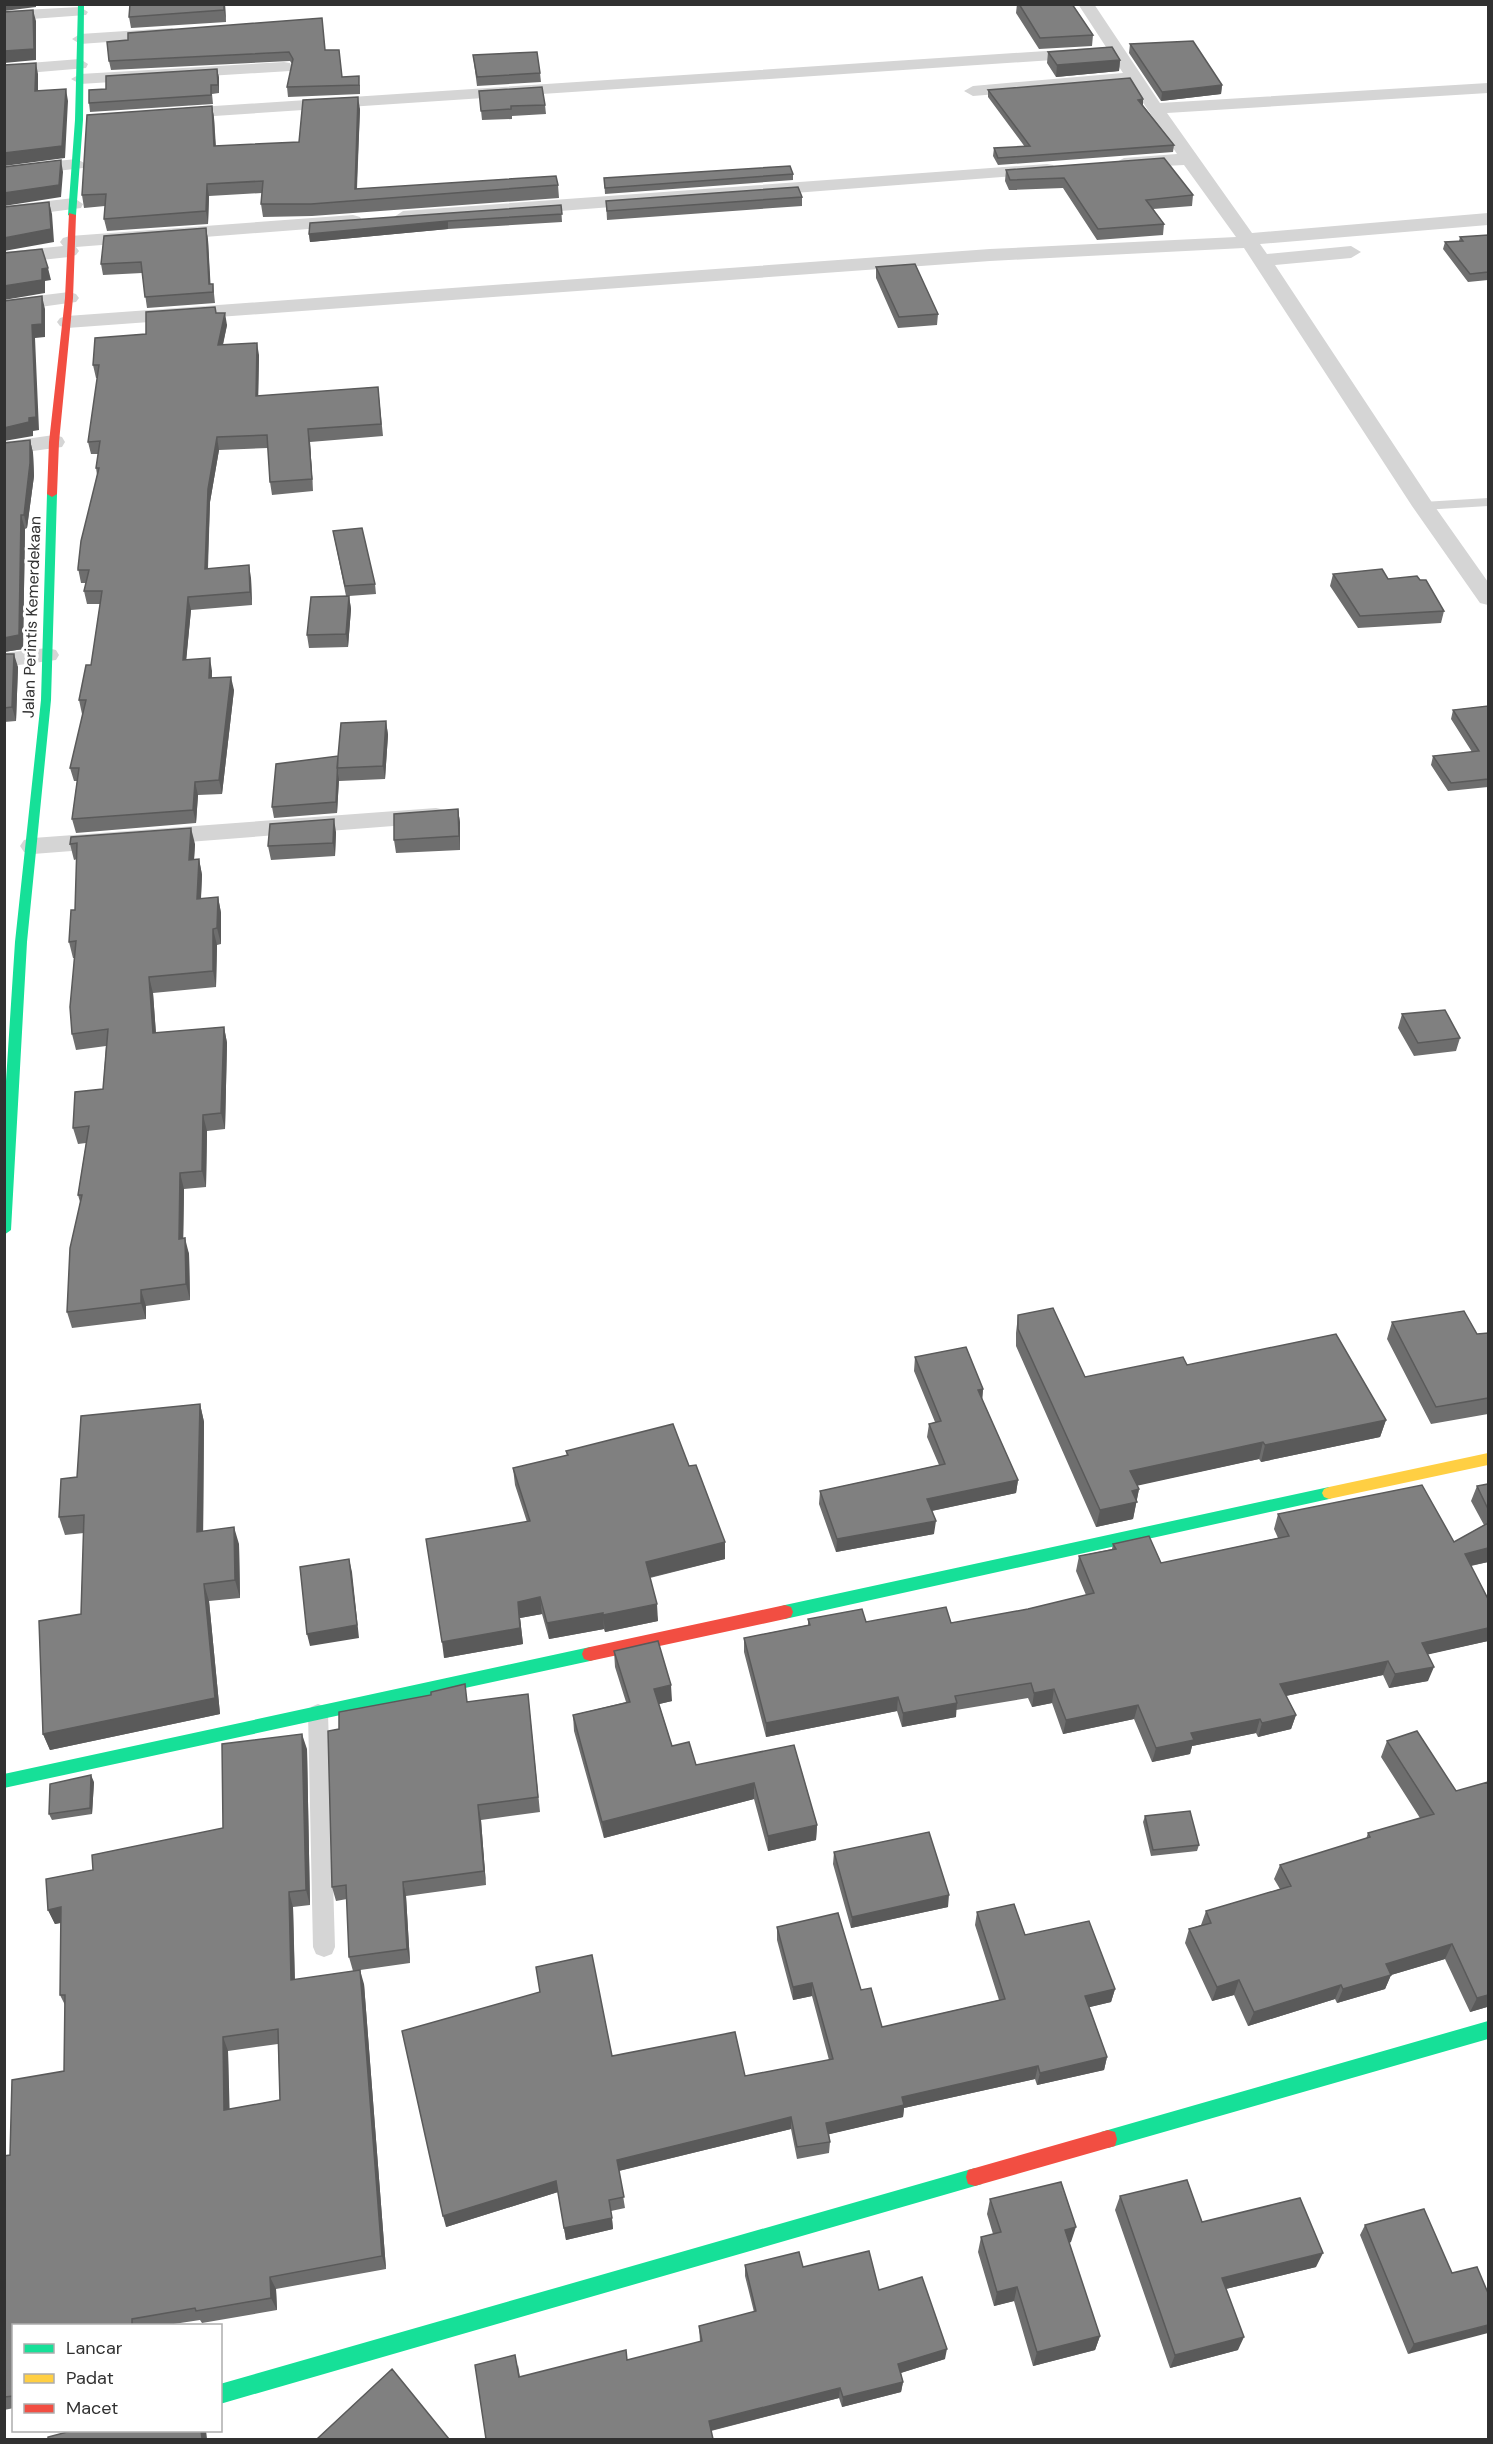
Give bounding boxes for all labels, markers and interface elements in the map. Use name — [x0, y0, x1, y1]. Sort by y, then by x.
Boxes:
street label: Jalan Perintis Kemerdekaan — [17, 516, 46, 718]
legend — [12, 2324, 222, 2432]
text: Lancar — [66, 2336, 123, 2360]
text: Padat — [66, 2366, 114, 2390]
text: Macet — [66, 2396, 118, 2420]

